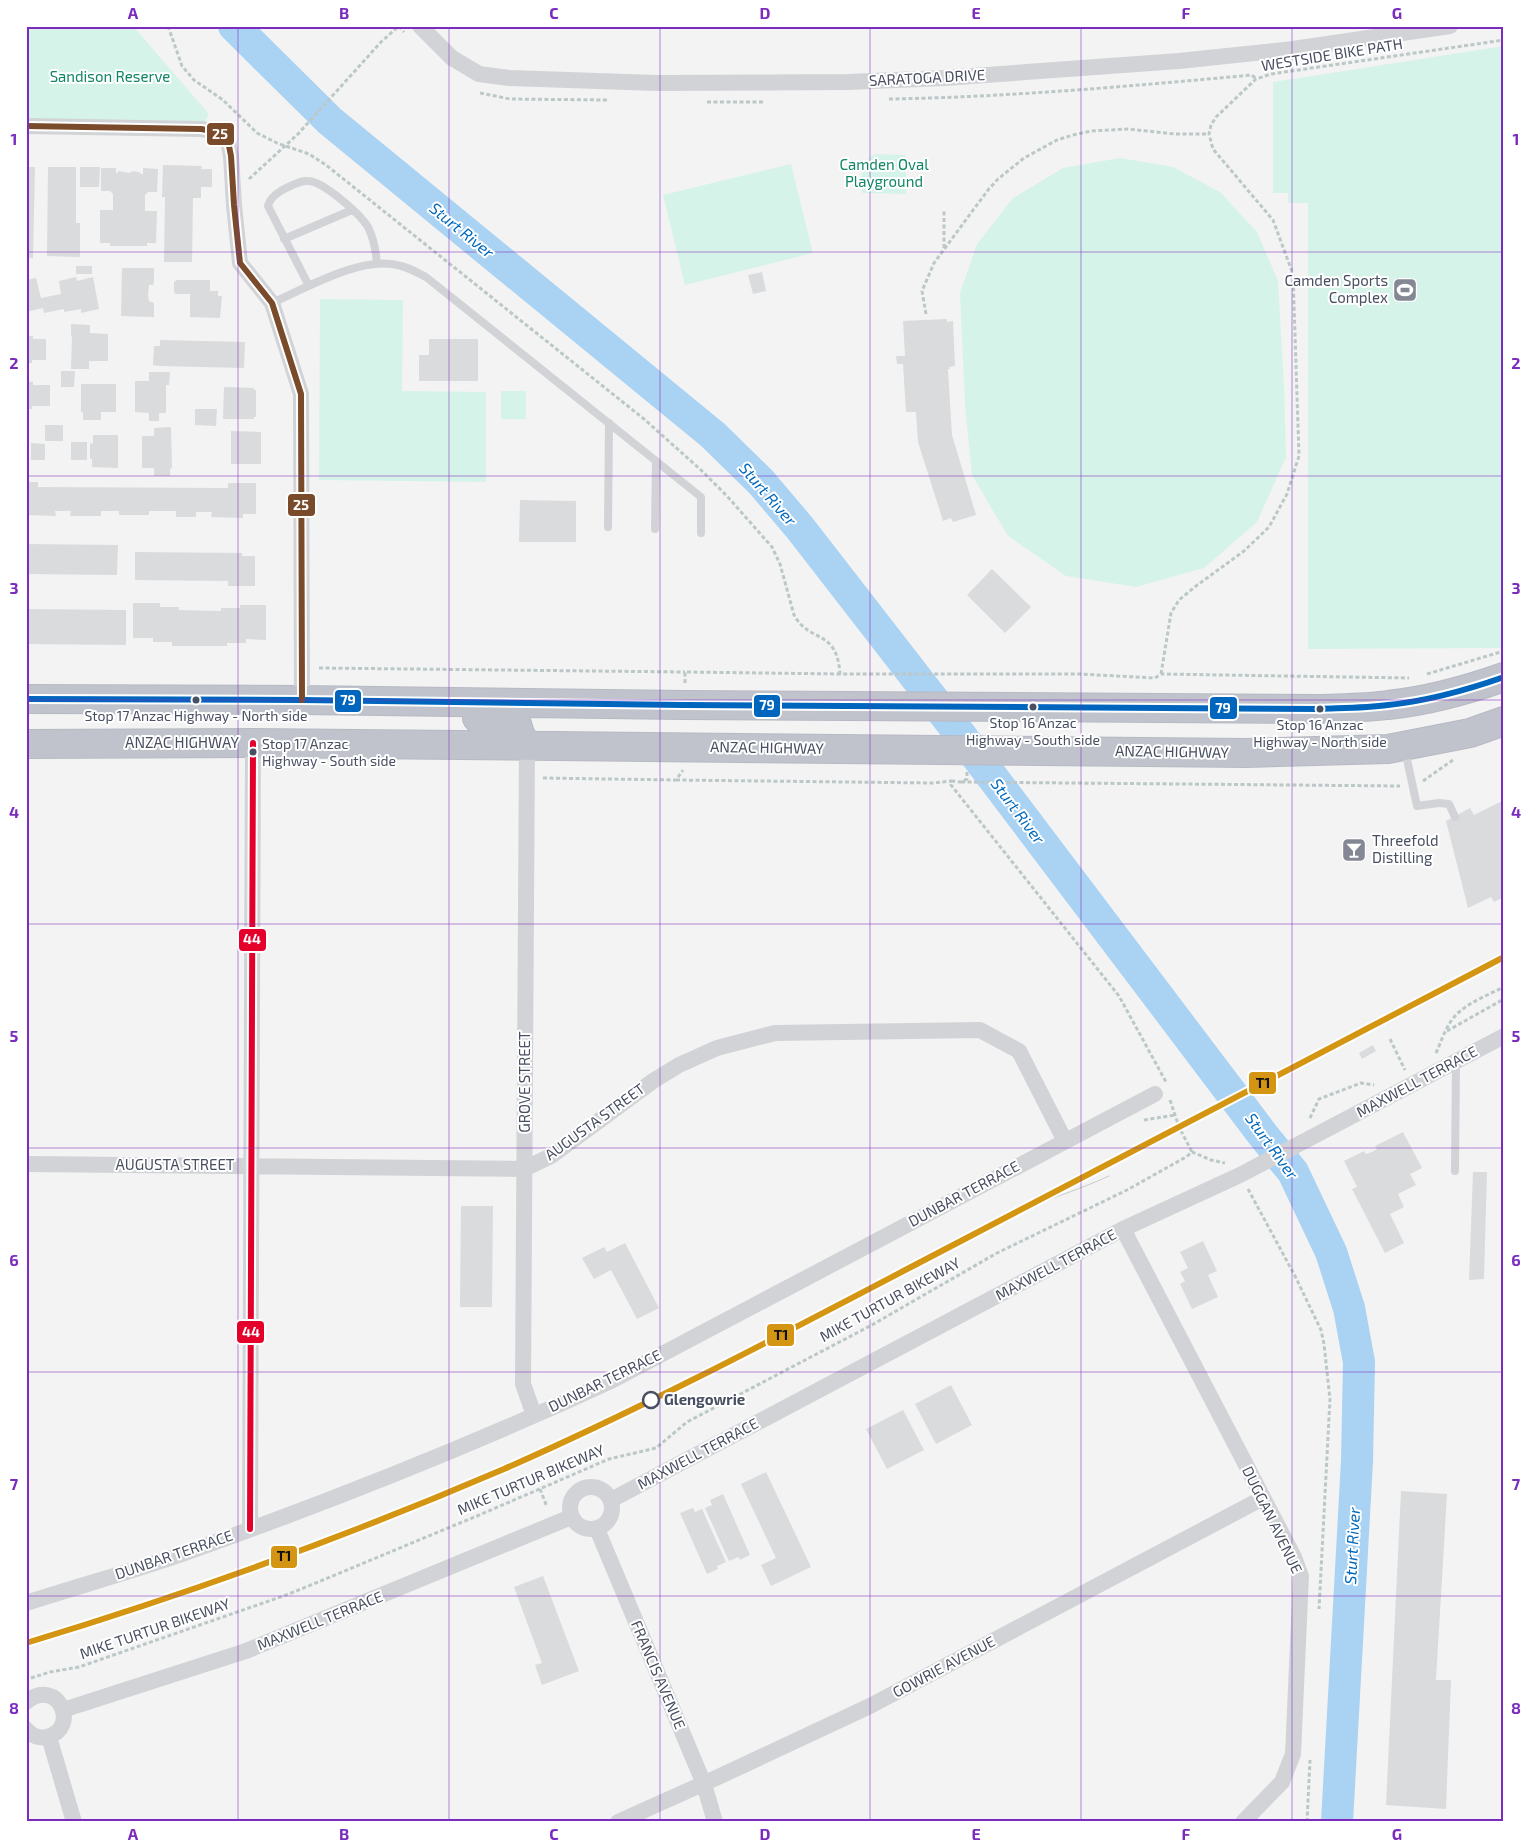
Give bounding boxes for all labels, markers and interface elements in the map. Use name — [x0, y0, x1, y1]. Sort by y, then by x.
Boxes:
text: A — [128, 3, 139, 22]
text: B — [339, 3, 349, 22]
text: C — [549, 3, 559, 22]
text: D — [760, 3, 771, 22]
text: E — [971, 3, 981, 22]
text: F — [1182, 3, 1191, 22]
text: G — [1392, 3, 1402, 22]
street label: WESTSIDE BIKE PATH — [1260, 34, 1404, 74]
street label: SARATOGA DRIVE — [868, 65, 986, 89]
park label: Sandison Reserve — [50, 67, 170, 85]
line badge: 25 — [206, 122, 235, 146]
text: 25 — [212, 125, 228, 142]
text: 1 — [11, 129, 17, 148]
text: 1 — [1513, 129, 1519, 148]
park label: Camden Oval Playground — [839, 155, 929, 190]
water label: Sturt River — [426, 198, 499, 262]
place label: Camden Sports Complex — [1284, 271, 1388, 306]
sports icon: Camden Sports Complex — [1392, 277, 1418, 303]
text: 2 — [9, 353, 19, 372]
text: 2 — [1511, 353, 1521, 372]
water label: Sturt River — [736, 458, 801, 530]
line badge: 25 — [287, 493, 316, 517]
text: 25 — [293, 496, 309, 513]
text: 3 — [9, 578, 19, 597]
text: 3 — [1511, 578, 1521, 597]
line badge: 79 — [334, 689, 362, 713]
text: 79 — [340, 691, 356, 708]
line badge: 79 — [753, 694, 781, 718]
marker: Stop 17 Anzac Highway - North side — [191, 695, 201, 705]
text: 79 — [759, 696, 775, 713]
line badge: 79 — [1209, 696, 1238, 720]
text: 79 — [1215, 699, 1231, 716]
marker: Stop 16 Anzac Highway - South side — [1028, 702, 1038, 712]
marker: Stop 16 Anzac Highway - North side — [1315, 704, 1325, 714]
place label: Stop 17 Anzac Highway - North side — [84, 707, 308, 724]
place label: Stop 16 Anzac Highway - South side — [966, 714, 1100, 748]
place label: Stop 16 Anzac Highway - North side — [1253, 716, 1387, 750]
street label: ANZAC HIGHWAY — [125, 733, 239, 751]
place label: Stop 17 Anzac Highway - South side — [262, 735, 396, 769]
street label: ANZAC HIGHWAY — [710, 737, 825, 757]
street label: ANZAC HIGHWAY — [1115, 741, 1230, 761]
marker: Stop 17 Anzac Highway - South side — [248, 747, 258, 757]
water label: Sturt River — [988, 774, 1050, 848]
text: 4 — [9, 802, 19, 821]
text: 4 — [1511, 802, 1521, 821]
place label: Threefold Distilling — [1372, 831, 1439, 866]
bar icon: Threefold Distilling — [1341, 837, 1367, 863]
line badge: 44 — [238, 928, 267, 952]
text: 44 — [243, 930, 261, 947]
text: 5 — [10, 1026, 19, 1045]
text: 5 — [1512, 1026, 1521, 1045]
street label: GROVE STREET — [515, 1031, 533, 1133]
street label: MAXWELL TERRACE — [1353, 1042, 1480, 1121]
line badge: T1 — [1248, 1071, 1277, 1095]
text: T1 — [1256, 1074, 1270, 1091]
street label: AUGUSTA STREET — [541, 1079, 648, 1163]
water label: Sturt River — [1242, 1109, 1303, 1183]
street label: AUGUSTA STREET — [115, 1155, 235, 1173]
street label: DUNBAR TERRACE — [905, 1156, 1022, 1230]
street label: MAXWELL TERRACE — [992, 1225, 1119, 1304]
text: 6 — [9, 1250, 19, 1269]
text: 6 — [1511, 1250, 1521, 1269]
street label: MIKE TURTUR BIKEWAY — [816, 1253, 963, 1345]
line badge: 44 — [236, 1320, 265, 1344]
text: 44 — [242, 1323, 260, 1340]
line badge: T1 — [766, 1323, 795, 1347]
text: T1 — [774, 1326, 788, 1343]
street label: DUNBAR TERRACE — [545, 1345, 664, 1415]
place label: Glengowrie — [664, 1390, 745, 1408]
marker: Glengowrie — [642, 1391, 660, 1409]
street label: MAXWELL TERRACE — [634, 1414, 761, 1493]
street label: MIKE TURTUR BIKEWAY — [455, 1440, 607, 1518]
street label: DUGGAN AVENUE — [1239, 1463, 1307, 1576]
text: 7 — [10, 1474, 19, 1493]
text: 7 — [1512, 1474, 1521, 1493]
water label: Sturt River — [1340, 1506, 1363, 1585]
street label: DUNBAR TERRACE — [112, 1525, 235, 1583]
line badge: T1 — [270, 1545, 298, 1569]
text: T1 — [277, 1547, 291, 1564]
street label: MAXWELL TERRACE — [254, 1587, 385, 1654]
street label: MIKE TURTUR BIKEWAY — [77, 1594, 233, 1662]
street label: FRANCIS AVENUE — [628, 1617, 690, 1732]
street label: GOWRIE AVENUE — [889, 1632, 998, 1701]
text: 8 — [9, 1698, 19, 1717]
text: 8 — [1511, 1698, 1521, 1717]
text: A — [128, 1824, 139, 1843]
text: B — [339, 1824, 349, 1843]
text: C — [549, 1824, 559, 1843]
text: D — [760, 1824, 771, 1843]
text: E — [971, 1824, 981, 1843]
text: F — [1182, 1824, 1191, 1843]
text: G — [1392, 1824, 1402, 1843]

